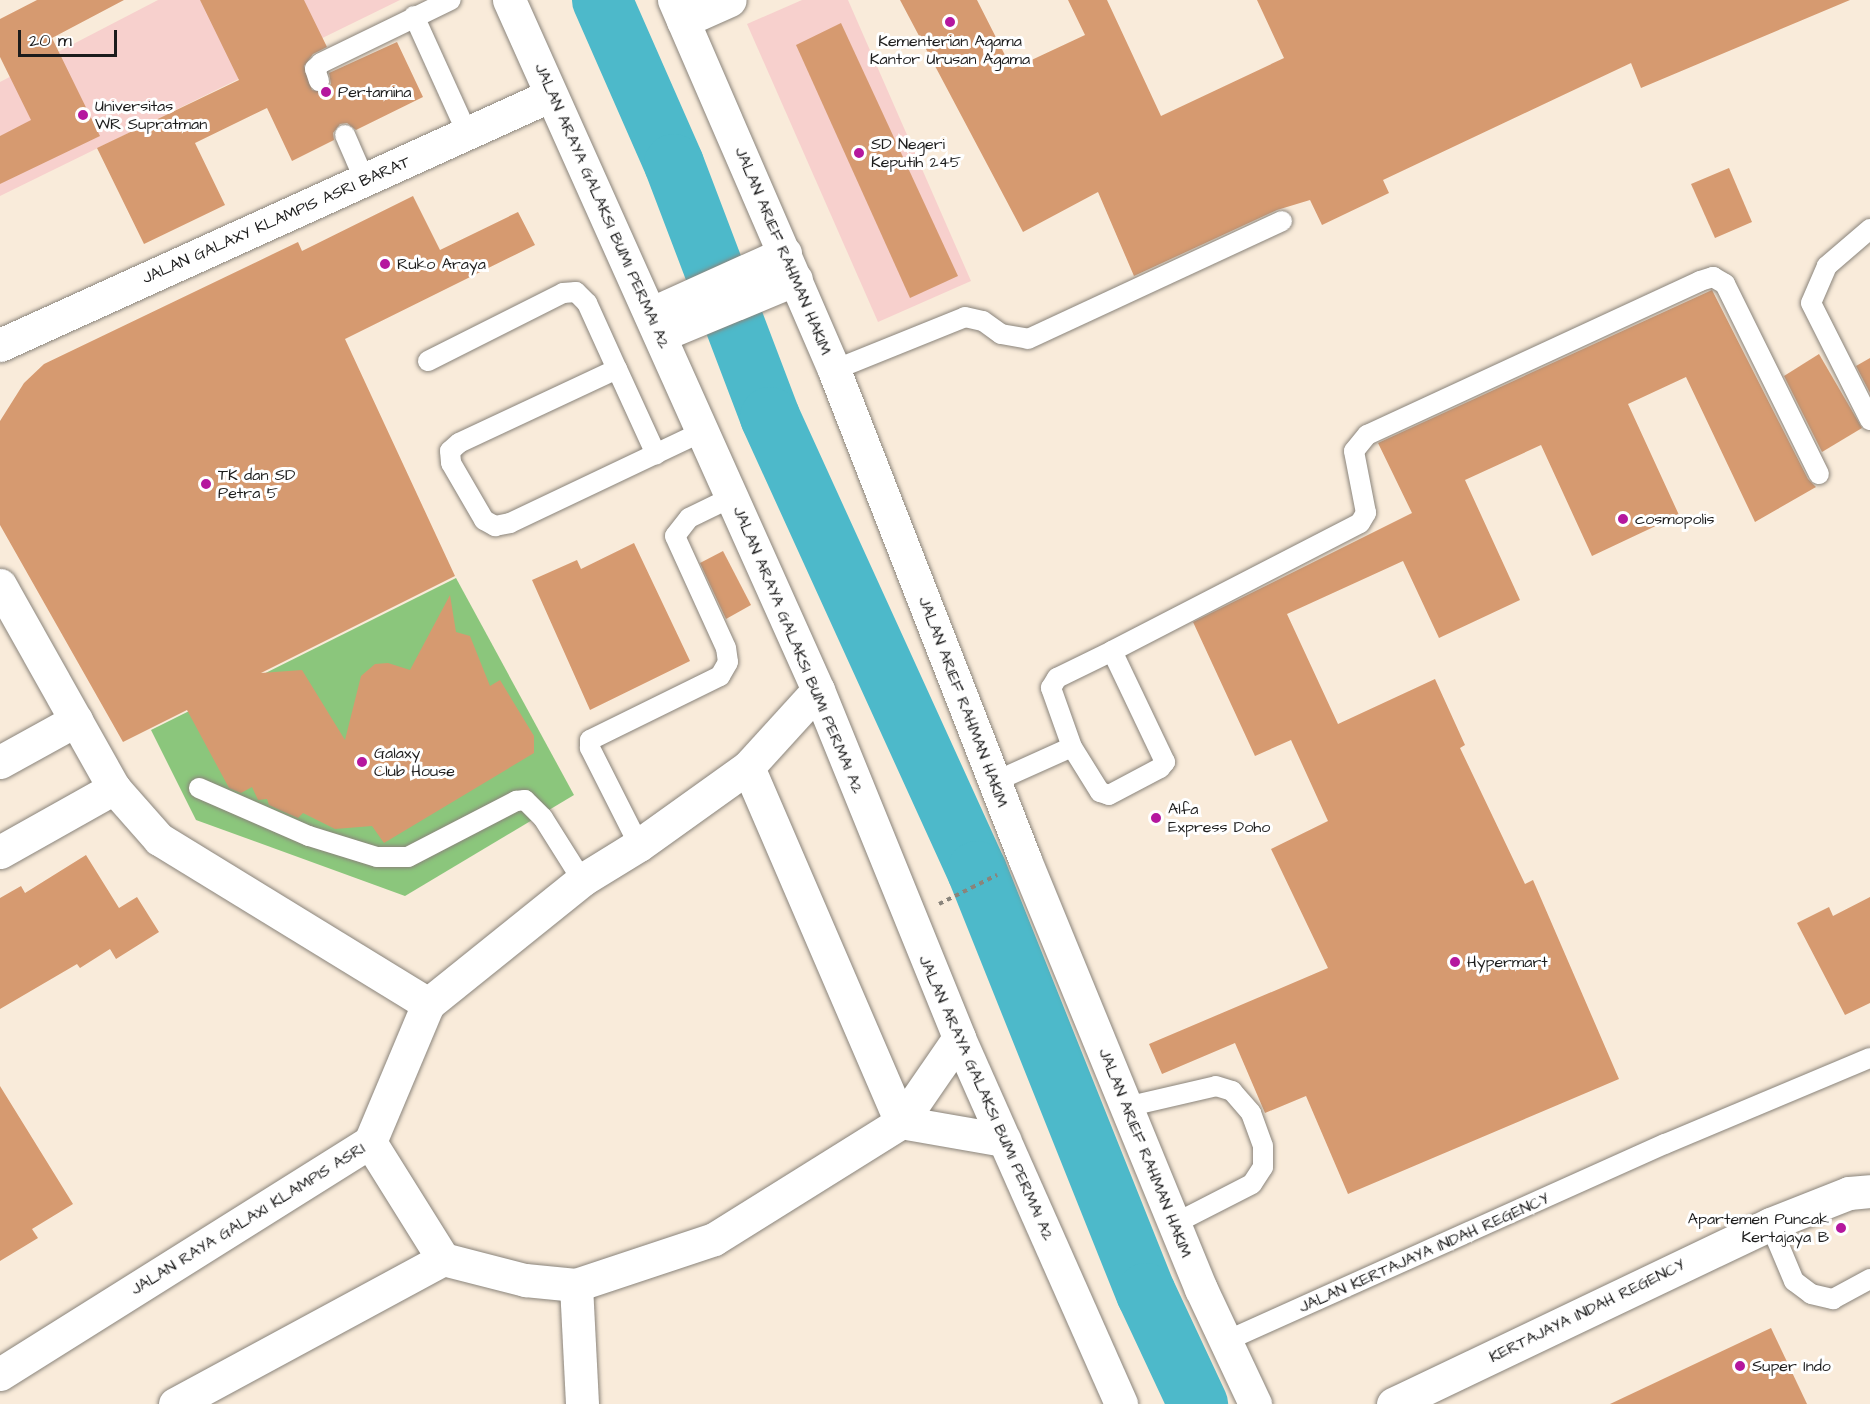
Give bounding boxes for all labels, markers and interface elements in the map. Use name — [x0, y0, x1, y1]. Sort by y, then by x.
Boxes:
marker: Kementerian Agama Kantor Urusan Agama — [943, 15, 957, 29]
scale bar — [21, 18, 120, 56]
text: 20 m — [29, 28, 72, 53]
place label: Kementerian Agama Kantor Urusan Agama — [870, 31, 1030, 69]
street label: JALAN ARAYA GALAKSI BUMI PERMAI A2 — [530, 60, 674, 352]
place label: Pertamina — [338, 82, 411, 102]
marker: Pertamina — [319, 85, 333, 99]
place label: Universitas WR Supratman — [95, 96, 207, 134]
marker: Universitas WR Supratman — [76, 108, 90, 122]
place label: SD Negeri Keputih 245 — [871, 134, 961, 172]
street label: JALAN ARIEF RAHMAN HAKIM — [730, 144, 836, 358]
marker: SD Negeri Keputih 245 — [852, 146, 866, 160]
street label: JALAN GALAXY KLAMPIS ASRI BARAT — [139, 152, 413, 288]
place label: Ruko Araya — [397, 254, 486, 274]
marker: Ruko Araya — [378, 257, 392, 271]
place label: TK dan SD Petra 5 — [218, 465, 295, 503]
marker: TK dan SD Petra 5 — [199, 477, 213, 491]
street label: JALAN ARAYA GALAKSI BUMI PERMAI A2 — [729, 503, 867, 797]
place label: cosmopolis — [1635, 509, 1714, 529]
marker: cosmopolis — [1616, 512, 1630, 526]
street label: JALAN ARIEF RAHMAN HAKIM — [914, 594, 1012, 810]
place label: Galaxy Club House — [374, 743, 455, 781]
marker: Galaxy Club House — [355, 755, 369, 769]
place label: Alfa Express Doho — [1168, 799, 1270, 837]
marker: Alfa Express Doho — [1149, 811, 1163, 825]
street label: JALAN ARAYA GALAKSI BUMI PERMAI A2 — [914, 952, 1058, 1244]
place label: Hypermart — [1467, 952, 1548, 972]
marker: Hypermart — [1448, 955, 1462, 969]
street label: JALAN ARIEF RAHMAN HAKIM — [1094, 1046, 1196, 1260]
street label: JALAN RAYA GALAXI KLAMPIS ASRI — [127, 1139, 369, 1299]
street label: JALAN KERTAJAYA INDAH REGENCY — [1296, 1189, 1552, 1317]
place label: Apartemen Puncak Kertajaya B — [1688, 1209, 1829, 1247]
marker: Apartemen Puncak Kertajaya B — [1834, 1221, 1848, 1235]
street label: KERTAJAYA INDAH REGENCY — [1486, 1255, 1688, 1367]
place label: Super Indo — [1752, 1356, 1831, 1376]
marker: Super Indo — [1733, 1359, 1747, 1373]

